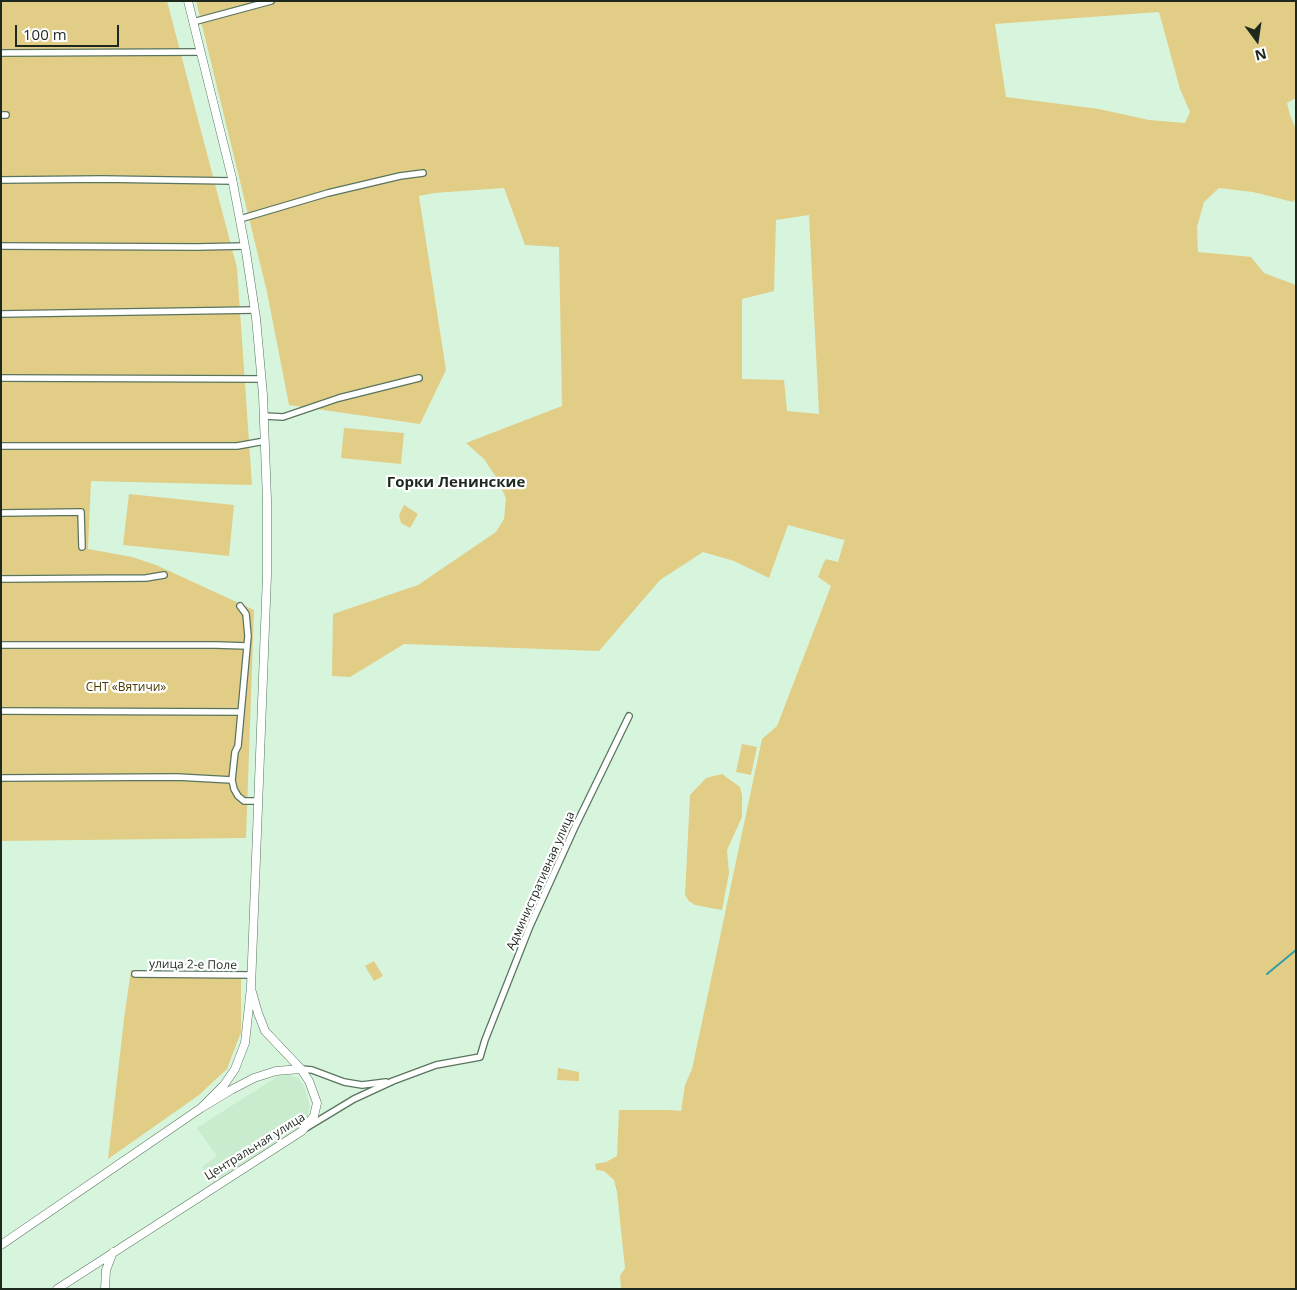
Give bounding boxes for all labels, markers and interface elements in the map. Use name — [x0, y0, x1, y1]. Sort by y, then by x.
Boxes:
scale bar — [18, 15, 121, 47]
north arrow — [1232, 15, 1282, 65]
text: 100 m — [23, 24, 67, 44]
text: N — [1253, 44, 1269, 66]
district label: Горки Ленинские — [387, 474, 525, 492]
park label: СНТ «Вятичи» — [86, 681, 166, 695]
street label: Административная улица — [504, 809, 578, 953]
street label: улица 2-е Поле — [149, 957, 237, 973]
street label: Центральная улица — [202, 1110, 308, 1184]

